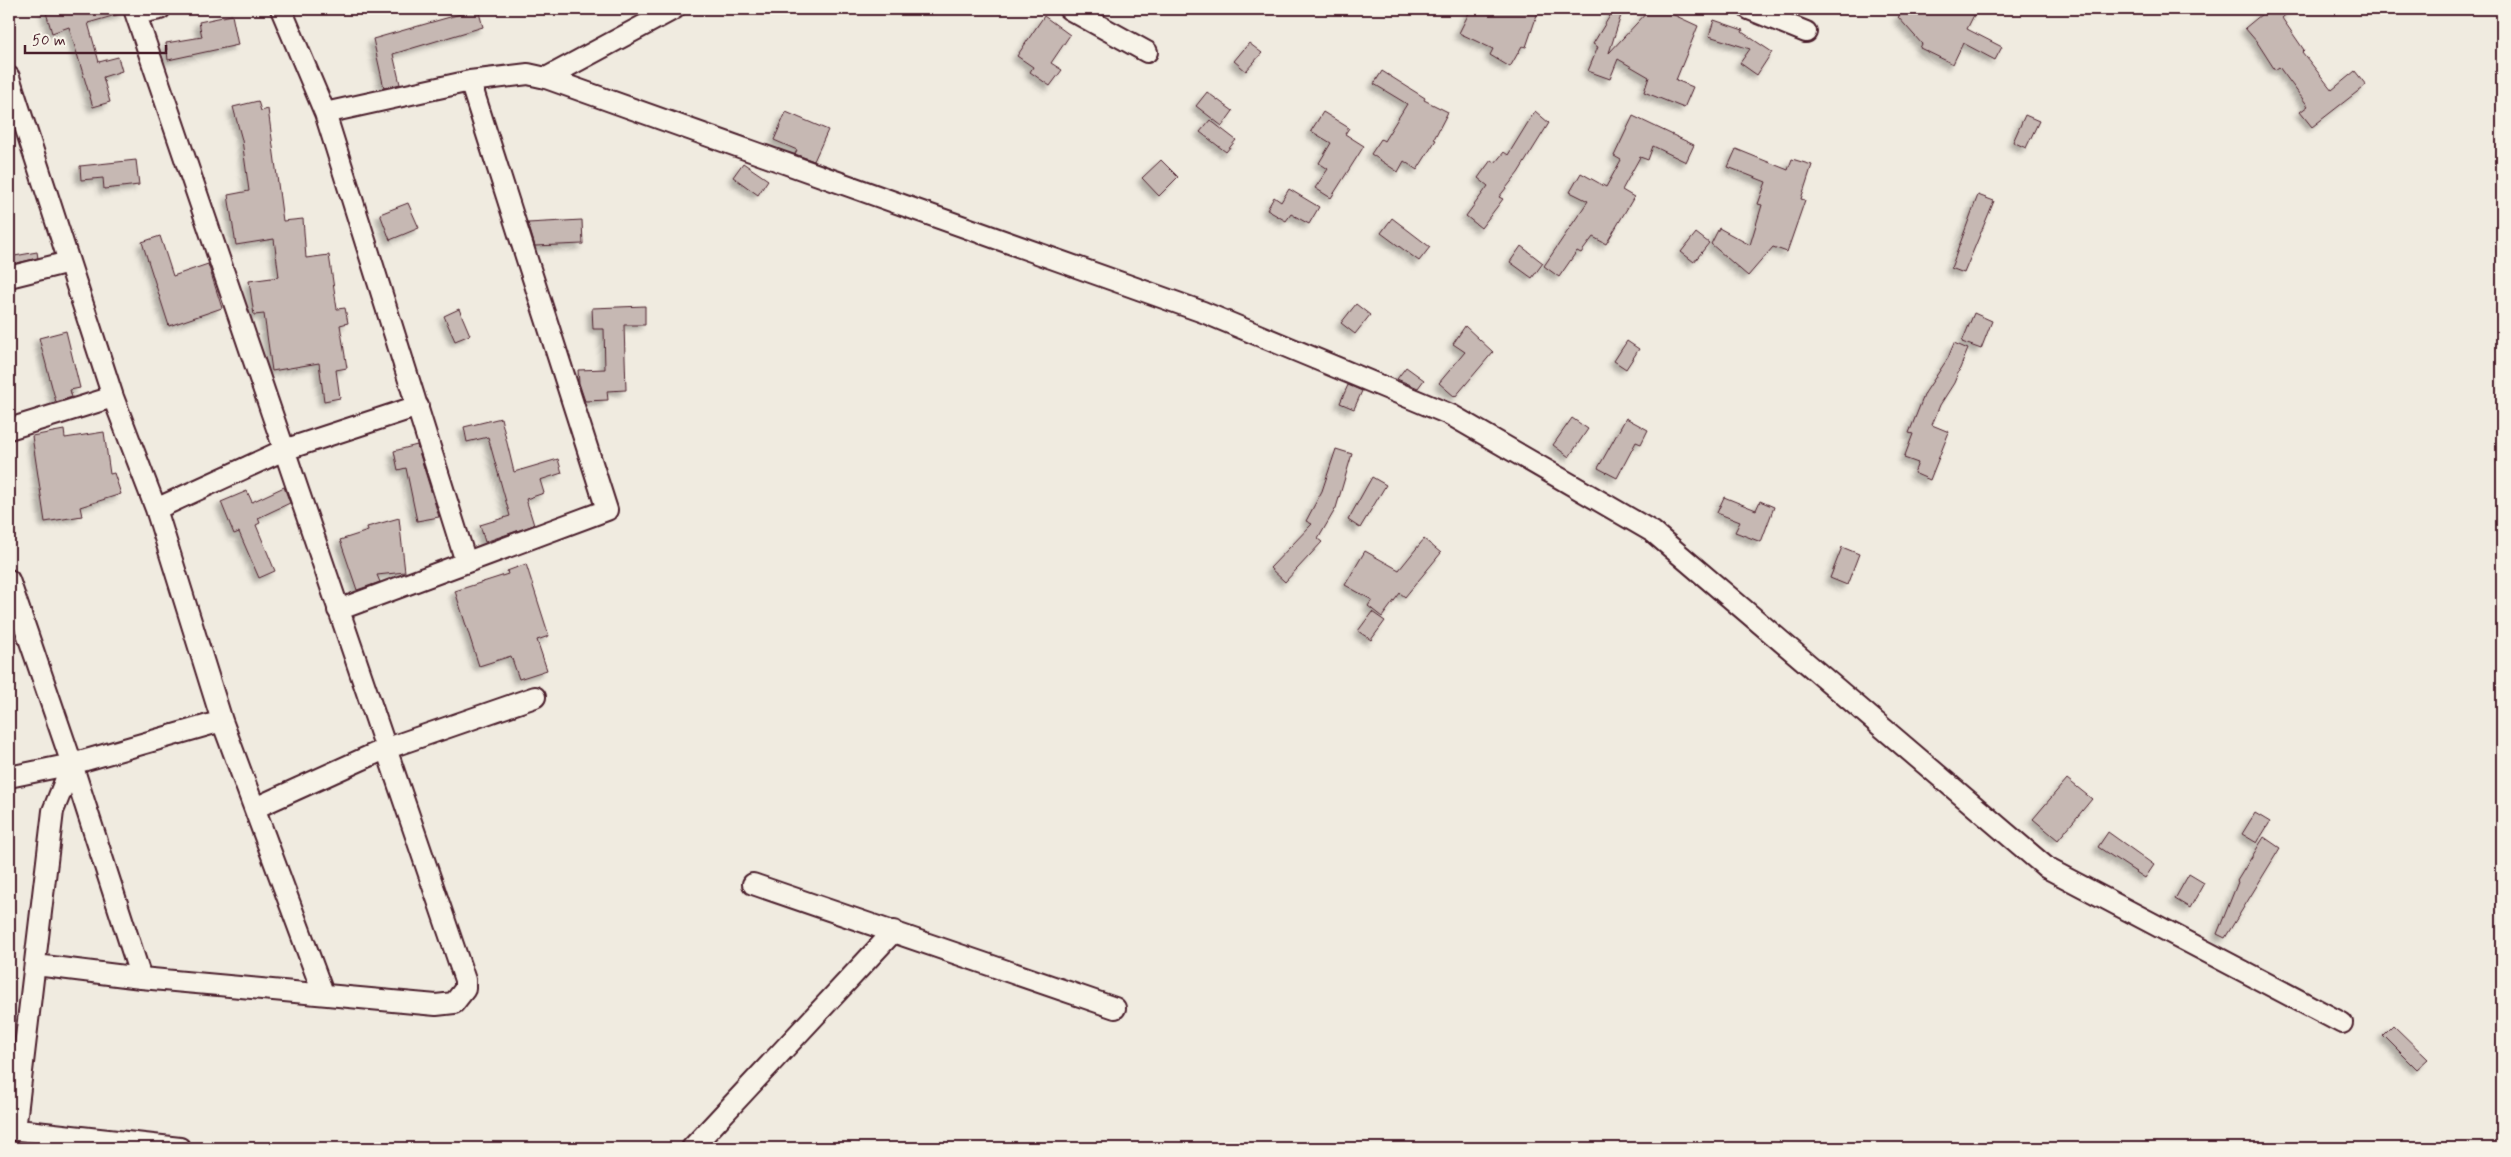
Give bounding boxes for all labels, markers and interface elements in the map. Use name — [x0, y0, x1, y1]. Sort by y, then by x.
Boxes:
scale bar — [25, 22, 166, 54]
text: 50 m — [32, 31, 66, 51]

